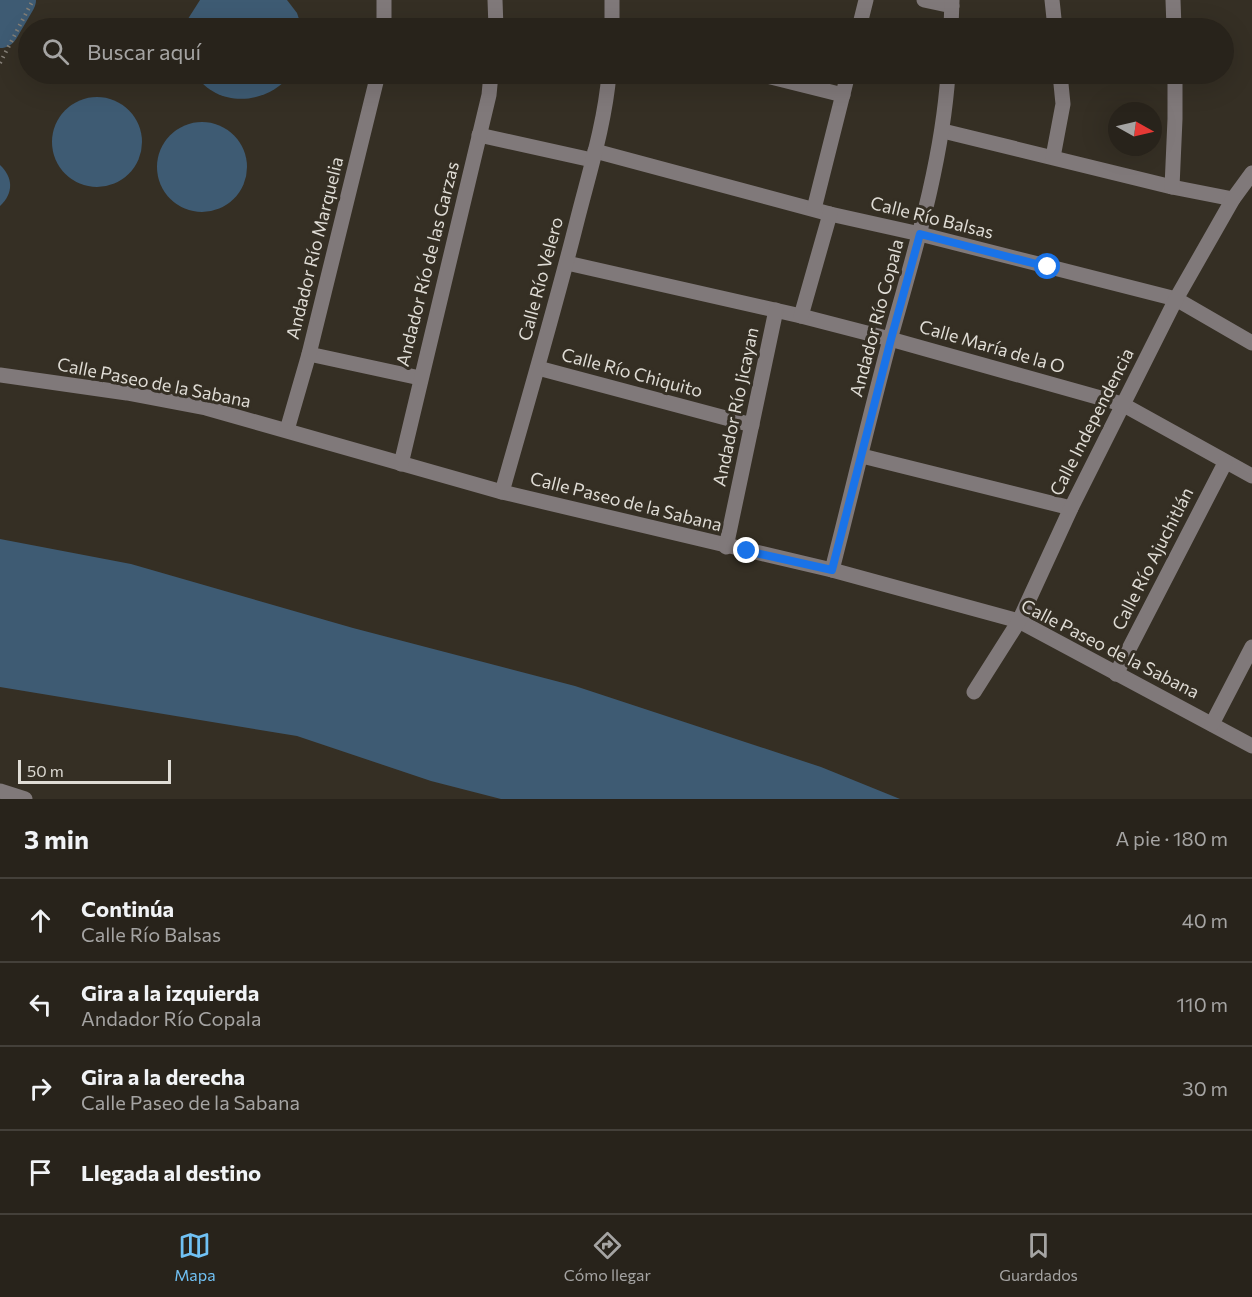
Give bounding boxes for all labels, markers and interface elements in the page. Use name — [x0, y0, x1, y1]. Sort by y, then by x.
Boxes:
search box — [18, 18, 1234, 84]
icon: search — [39, 35, 72, 68]
text: Buscar aquí — [87, 38, 201, 65]
north arrow — [1108, 102, 1162, 156]
street label: Andador Río Marquelia — [281, 154, 347, 341]
street label: Andador Río de las Garzas — [391, 159, 463, 369]
street label: Calle Río Balsas — [868, 191, 996, 243]
street label: Calle Río Velero — [513, 215, 567, 343]
street label: Andador Río Copala — [844, 236, 908, 399]
route start — [1034, 253, 1060, 279]
street label: Calle María de la O — [917, 315, 1068, 377]
street label: Andador Río Jicayan — [707, 325, 763, 488]
street label: Calle Río Chiquito — [559, 343, 705, 401]
street label: Calle Independencia — [1044, 344, 1138, 499]
street label: Calle Paseo de la Sabana — [55, 352, 253, 412]
street label: Calle Paseo de la Sabana — [528, 467, 724, 536]
street label: Calle Río Ajuchitlán — [1107, 484, 1198, 634]
route end — [733, 537, 759, 563]
street label: Calle Paseo de la Sabana — [1018, 594, 1203, 703]
scale bar — [18, 757, 171, 784]
text: 50 m — [27, 761, 64, 780]
text: 3 min — [24, 823, 89, 854]
text: A pie · 180 m — [1115, 826, 1228, 850]
text: Continúa — [81, 895, 174, 922]
icon: ahead — [24, 904, 57, 937]
text: 40 m — [1182, 908, 1228, 932]
text: Calle Río Balsas — [81, 922, 221, 946]
text: Gira a la izquierda — [81, 979, 259, 1006]
icon: left — [24, 988, 57, 1021]
text: 110 m — [1177, 992, 1228, 1016]
text: Andador Río Copala — [81, 1006, 261, 1030]
text: Gira a la derecha — [81, 1063, 245, 1090]
icon: right — [24, 1072, 57, 1105]
text: 30 m — [1182, 1076, 1228, 1100]
text: Calle Paseo de la Sabana — [81, 1090, 300, 1114]
icon: arrive — [24, 1156, 57, 1189]
text: Llegada al destino — [81, 1159, 261, 1186]
tab: Mapa — [174, 1229, 216, 1284]
tab: Cómo llegar — [564, 1229, 651, 1284]
tab: Guardados — [999, 1229, 1078, 1284]

